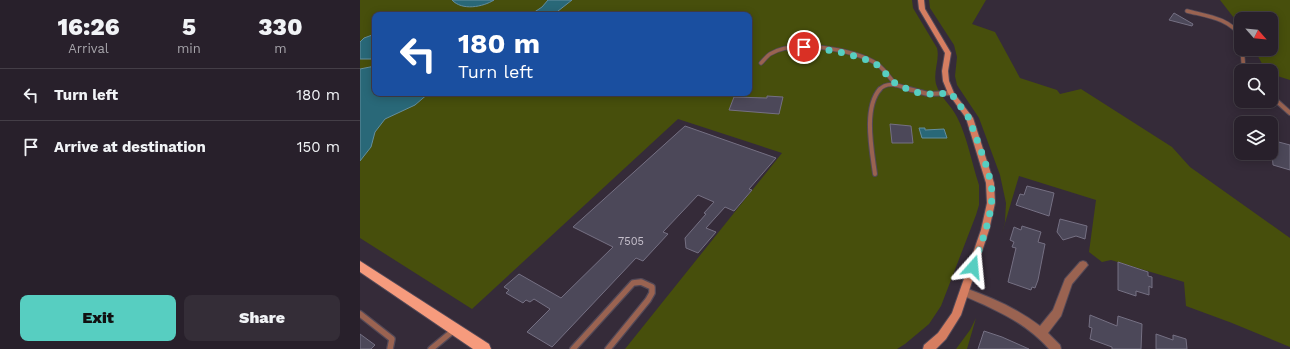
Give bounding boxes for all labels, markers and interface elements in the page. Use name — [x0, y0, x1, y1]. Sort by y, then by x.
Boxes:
north arrow — [1234, 12, 1278, 56]
map controls — [1234, 12, 1278, 160]
text: 16:26 — [57, 13, 120, 41]
text: 5 — [182, 13, 196, 41]
text: 330 — [258, 13, 303, 41]
text: 180 m — [458, 27, 540, 60]
icon: left — [392, 28, 444, 80]
pin — [787, 30, 821, 64]
icon: arrive — [793, 36, 815, 58]
text: Arrival — [68, 41, 109, 56]
text: min — [177, 41, 201, 56]
text: m — [274, 41, 287, 56]
text: Turn left — [458, 61, 533, 82]
button: search — [1234, 64, 1278, 108]
icon: left — [20, 84, 42, 106]
text: Turn left — [54, 86, 118, 104]
text: 180 m — [296, 86, 340, 104]
button: layers — [1234, 116, 1278, 160]
icon: arrive — [20, 136, 42, 158]
text: Arrive at destination — [54, 138, 206, 156]
text: 150 m — [297, 138, 340, 156]
house number: 7505 — [618, 235, 644, 248]
position arrow — [952, 246, 994, 288]
button: Exit — [20, 295, 176, 341]
button: Share — [184, 295, 340, 341]

